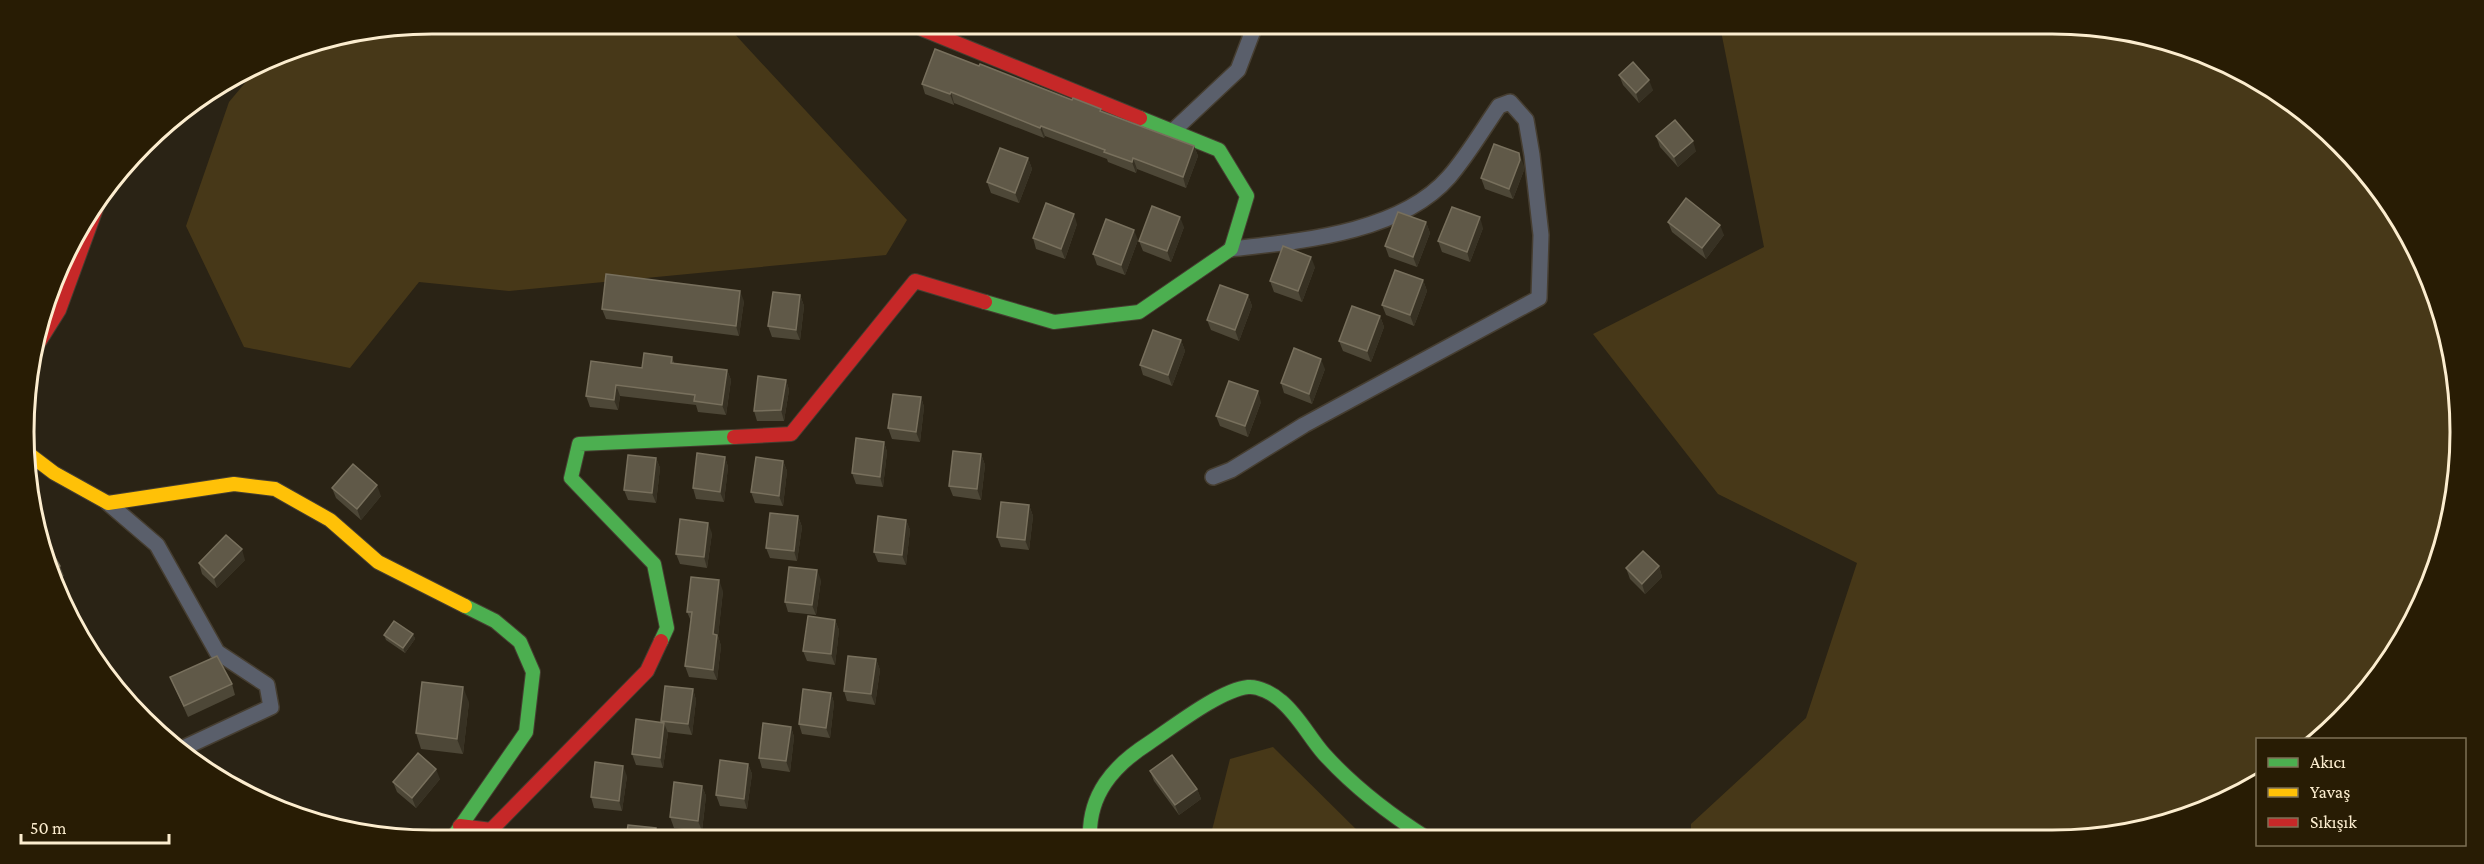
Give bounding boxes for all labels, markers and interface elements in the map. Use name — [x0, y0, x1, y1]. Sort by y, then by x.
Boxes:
legend — [2256, 738, 2466, 846]
text: Akıcı — [2310, 752, 2346, 772]
text: Yavaş — [2310, 782, 2350, 802]
scale bar — [21, 807, 170, 845]
text: Sıkışık — [2310, 812, 2357, 832]
text: 50 m — [30, 818, 67, 838]

